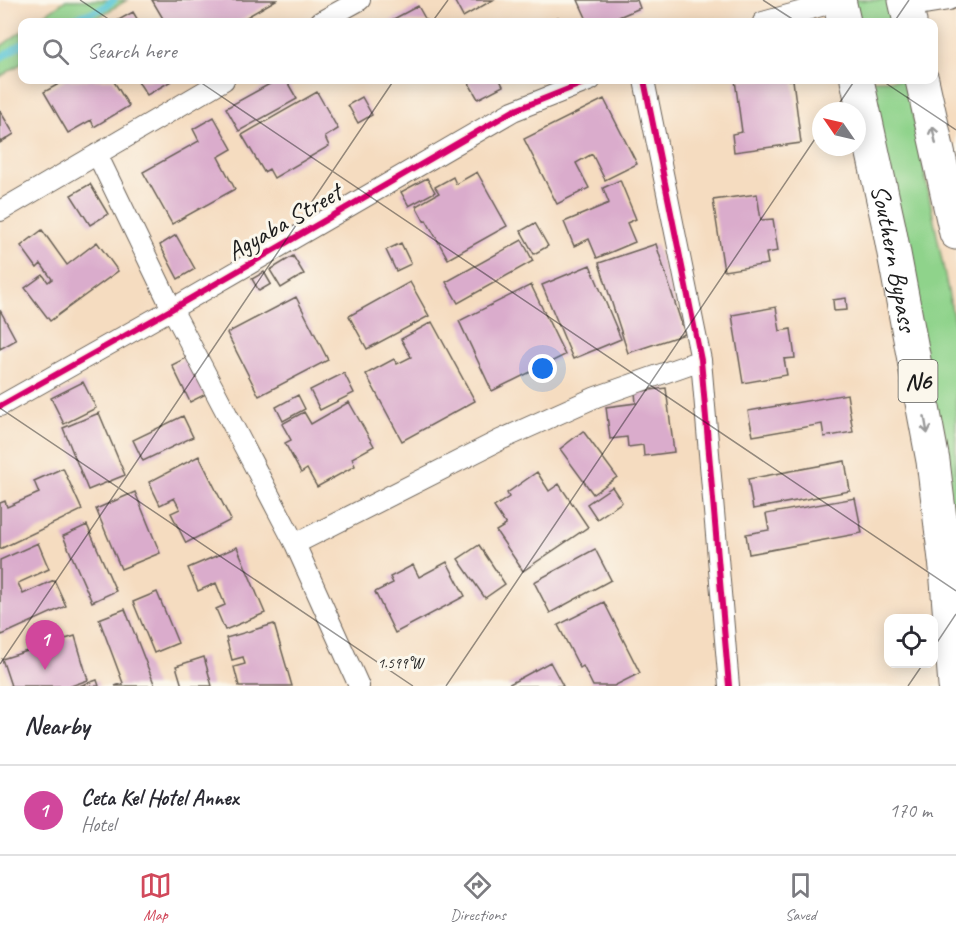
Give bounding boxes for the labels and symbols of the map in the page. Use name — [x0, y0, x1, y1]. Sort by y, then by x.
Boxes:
north arrow — [812, 102, 866, 156]
one-way arrow — [928, 126, 940, 145]
street label: Agyaba Street — [221, 174, 350, 268]
street label: Southern Bypass — [864, 182, 925, 336]
your location — [528, 354, 557, 383]
road number: N6 — [898, 360, 938, 402]
one-way arrow — [921, 415, 932, 434]
pin: 1 — [26, 620, 64, 670]
text: 1.599°W — [377, 654, 426, 673]

